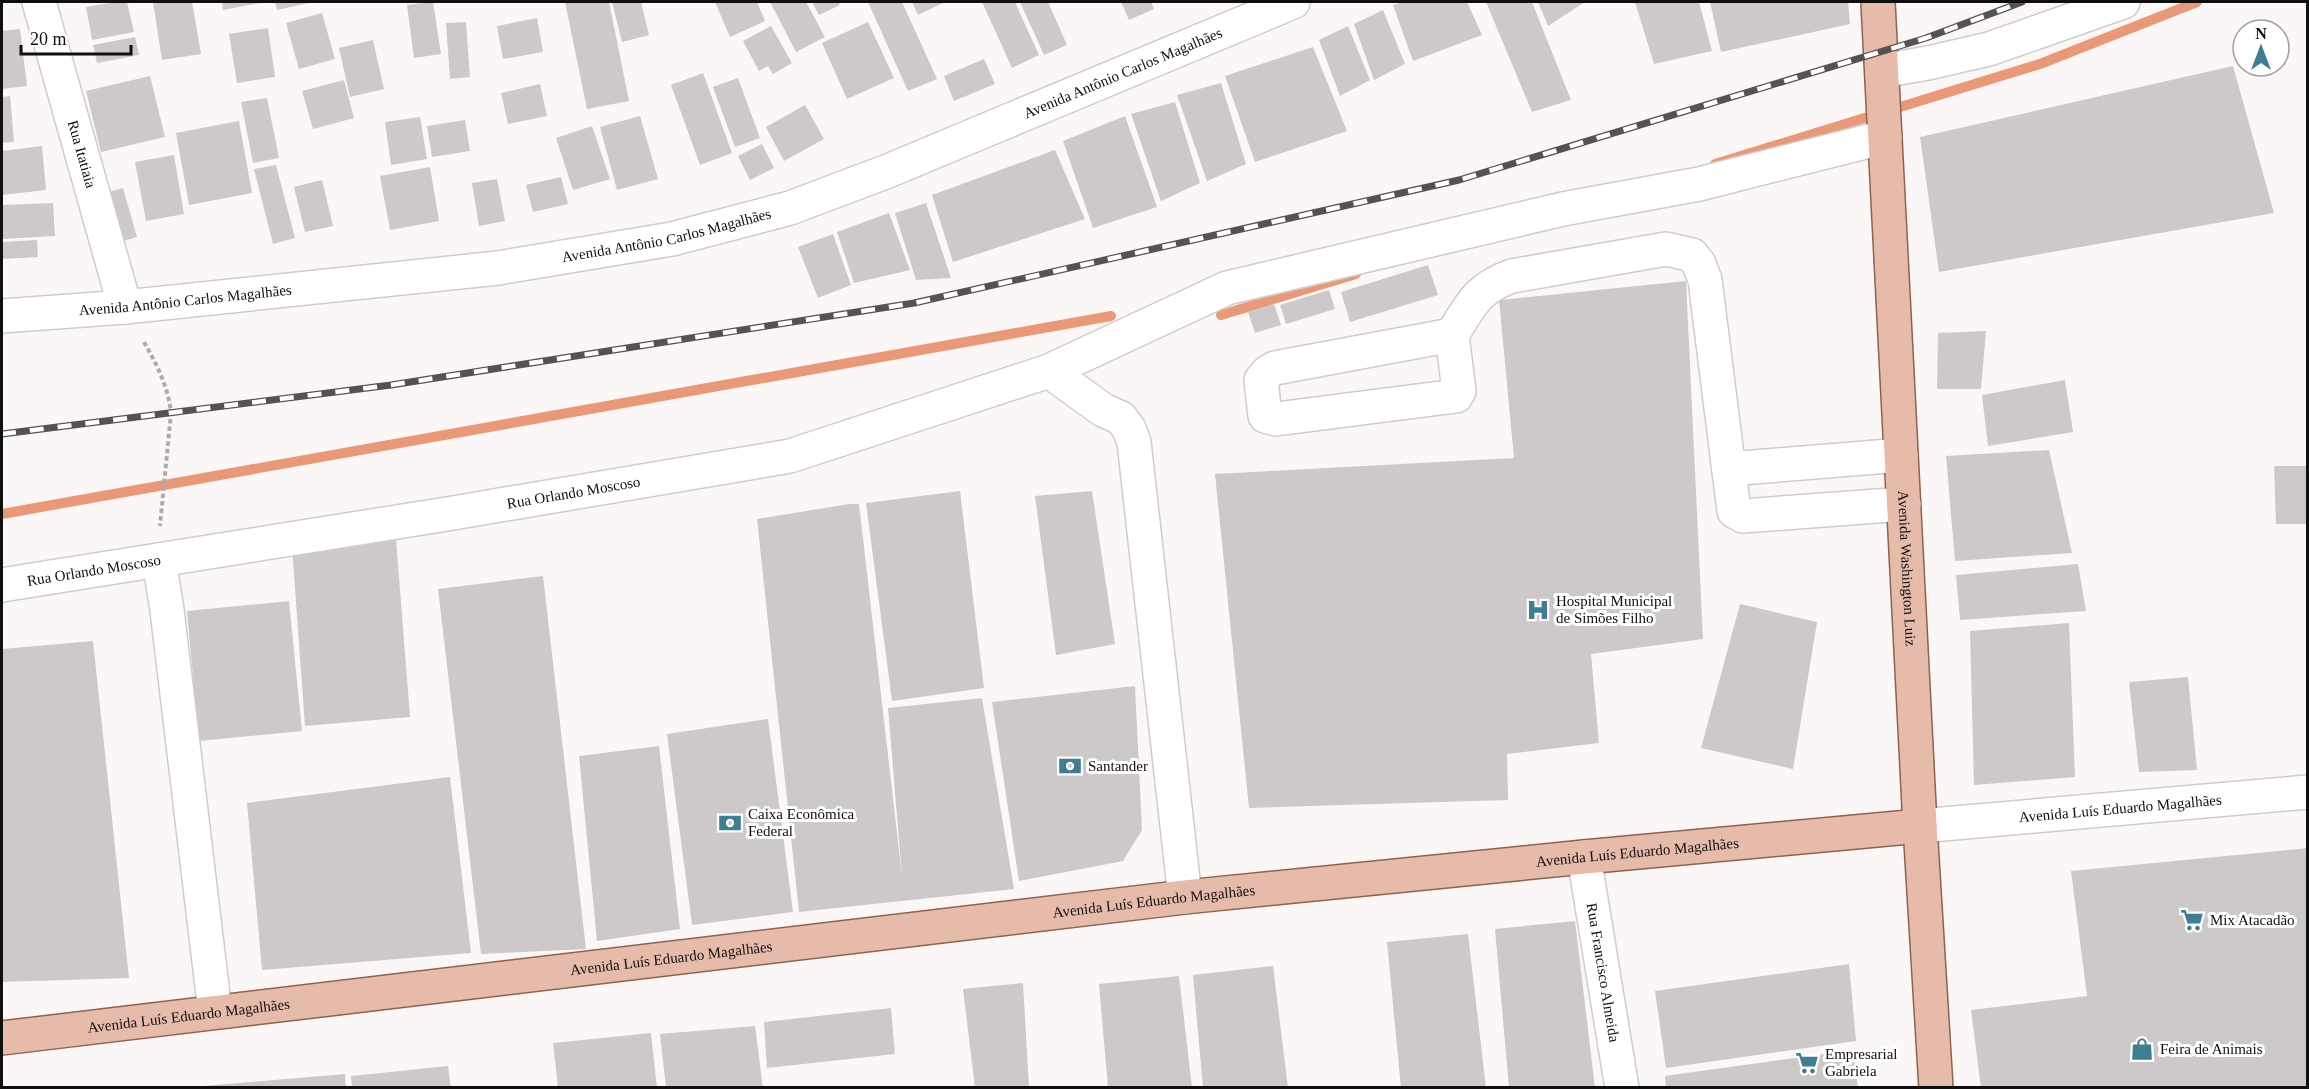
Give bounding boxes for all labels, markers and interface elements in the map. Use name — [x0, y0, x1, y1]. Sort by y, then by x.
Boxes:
scale bar — [21, 18, 130, 56]
north arrow — [2231, 18, 2291, 78]
street label: Avenida Antônio Carlos Magalhães — [1021, 24, 1225, 122]
text: N — [2255, 25, 2267, 42]
text: 20 m — [30, 29, 67, 49]
street label: Rua Itatiaia — [65, 118, 99, 190]
street label: Avenida Antônio Carlos Magalhães — [561, 205, 773, 265]
street label: Avenida Antônio Carlos Magalhães — [78, 282, 293, 318]
street label: Rua Orlando Moscoso — [506, 473, 642, 512]
street label: Avenida Washington Luiz — [1895, 490, 1919, 647]
street label: Rua Orlando Moscoso — [26, 552, 162, 589]
place label: Hospital Municipal de Simões Filho — [1556, 593, 1672, 626]
hospital icon: Hospital Municipal de Simões Filho — [1525, 597, 1551, 623]
bank icon: Santander — [1057, 753, 1083, 779]
place label: Santander — [1088, 758, 1148, 774]
street label: Avenida Luís Eduardo Magalhães — [2018, 792, 2222, 825]
place label: Caixa Econômica Federal — [748, 806, 855, 839]
bank icon: Caixa Econômica Federal — [717, 810, 743, 836]
street label: Avenida Luís Eduardo Magalhães — [1535, 835, 1740, 870]
street label: Avenida Luís Eduardo Magalhães — [1052, 882, 1256, 921]
street label: Rua Francisco Almeida — [1584, 902, 1622, 1044]
supermarket icon: Mix Atacadão — [2179, 907, 2205, 933]
place label: Mix Atacadão — [2210, 912, 2295, 928]
street label: Avenida Luís Eduardo Magalhães — [569, 938, 773, 978]
street label: Avenida Luís Eduardo Magalhães — [87, 996, 291, 1036]
shop icon: Feira de Animais — [2129, 1036, 2155, 1062]
place label: Feira de Animais — [2160, 1041, 2263, 1057]
place label: Empresarial Gabriela — [1825, 1046, 1897, 1079]
supermarket icon: Empresarial Gabriela — [1794, 1050, 1820, 1076]

